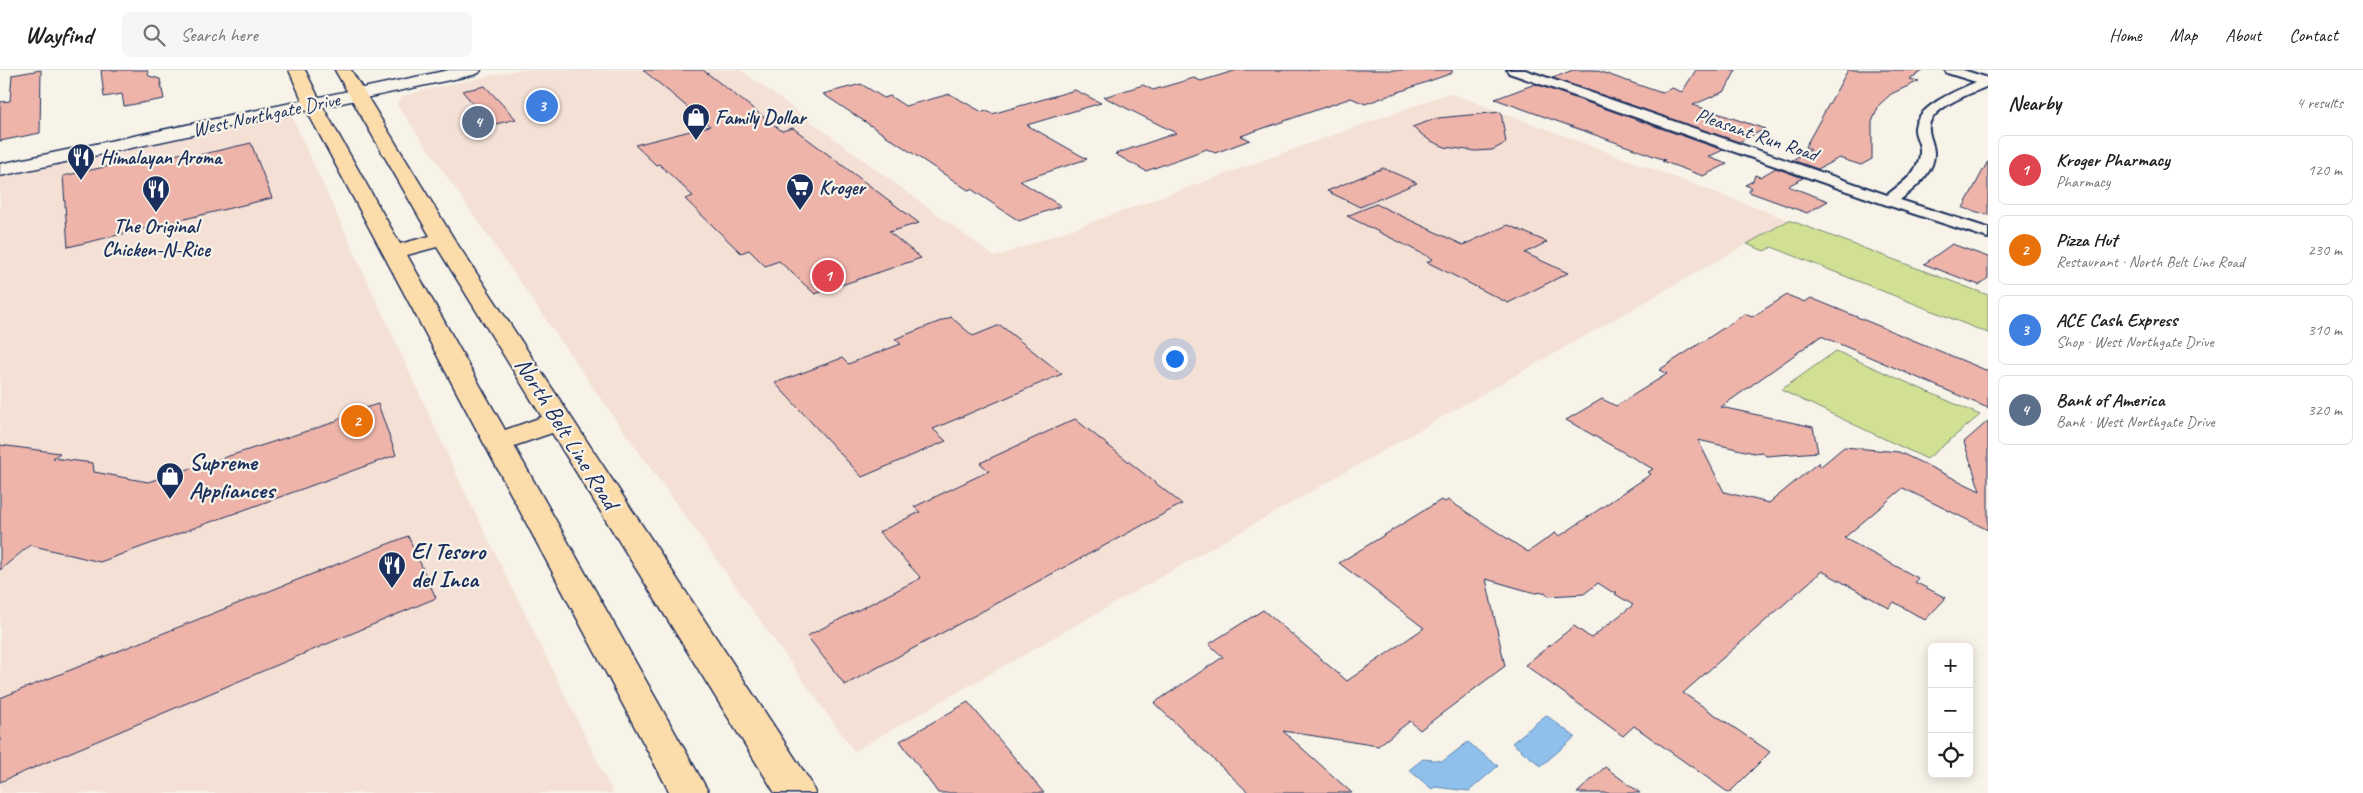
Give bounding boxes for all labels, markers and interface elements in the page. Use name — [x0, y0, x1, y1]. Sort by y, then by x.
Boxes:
search box — [122, 12, 472, 57]
text: Wayfind — [25, 20, 92, 50]
icon: search — [140, 21, 168, 49]
text: Search here — [180, 23, 258, 47]
text: Home — [2109, 24, 2142, 46]
text: Map — [2170, 24, 2197, 46]
text: About — [2225, 24, 2261, 46]
text: Contact — [2289, 24, 2338, 46]
street label: West Northgate Drive — [190, 86, 343, 142]
pin: 3 — [526, 87, 558, 125]
text: Nearby — [2008, 90, 2061, 116]
text: 4 results — [2296, 93, 2343, 113]
shop icon: Family Dollar — [681, 102, 711, 141]
street label: Pleasant Run Road — [1693, 102, 1824, 168]
pin: 4 — [462, 103, 494, 141]
place label: Family Dollar — [715, 105, 808, 130]
restaurant icon: Himalayan Aroma — [66, 142, 96, 181]
place label: Himalayan Aroma — [100, 145, 223, 170]
text: Kroger Pharmacy — [2056, 148, 2170, 172]
text: 1 — [2021, 160, 2029, 180]
text: 120 m — [2308, 160, 2342, 180]
supermarket icon: Kroger — [785, 172, 815, 211]
text: Pharmacy — [2056, 172, 2110, 192]
restaurant icon: The Original Chicken-N-Rice — [141, 174, 171, 213]
place label: Kroger — [819, 175, 868, 200]
place label: The Original Chicken-N-Rice — [102, 214, 211, 262]
text: Pizza Hut — [2056, 228, 2117, 252]
text: 2 — [2021, 240, 2029, 260]
text: 230 m — [2308, 240, 2342, 260]
text: Restaurant · North Belt Line Road — [2056, 252, 2244, 272]
pin: 1 — [812, 257, 844, 295]
text: ACE Cash Express — [2056, 308, 2177, 332]
text: 3 — [2021, 320, 2029, 340]
text: 310 m — [2308, 320, 2342, 340]
text: Shop · West Northgate Drive — [2056, 332, 2214, 352]
your location — [1162, 346, 1188, 372]
street label: North Belt Line Road — [508, 351, 628, 518]
text: Bank of America — [2056, 388, 2165, 412]
text: 4 — [2021, 400, 2029, 420]
text: 320 m — [2308, 400, 2342, 420]
pin: 2 — [341, 402, 373, 440]
text: Bank · West Northgate Drive — [2056, 412, 2215, 432]
place label: Supreme Appliances — [189, 447, 277, 505]
shop icon: Supreme Appliances — [155, 461, 185, 500]
place label: El Tesoro del Inca — [411, 536, 487, 594]
restaurant icon: El Tesoro del Inca — [377, 550, 407, 589]
map controls — [1928, 643, 1973, 778]
button: + — [1928, 643, 1973, 688]
button: − — [1928, 688, 1973, 733]
button: locate — [1928, 733, 1973, 778]

